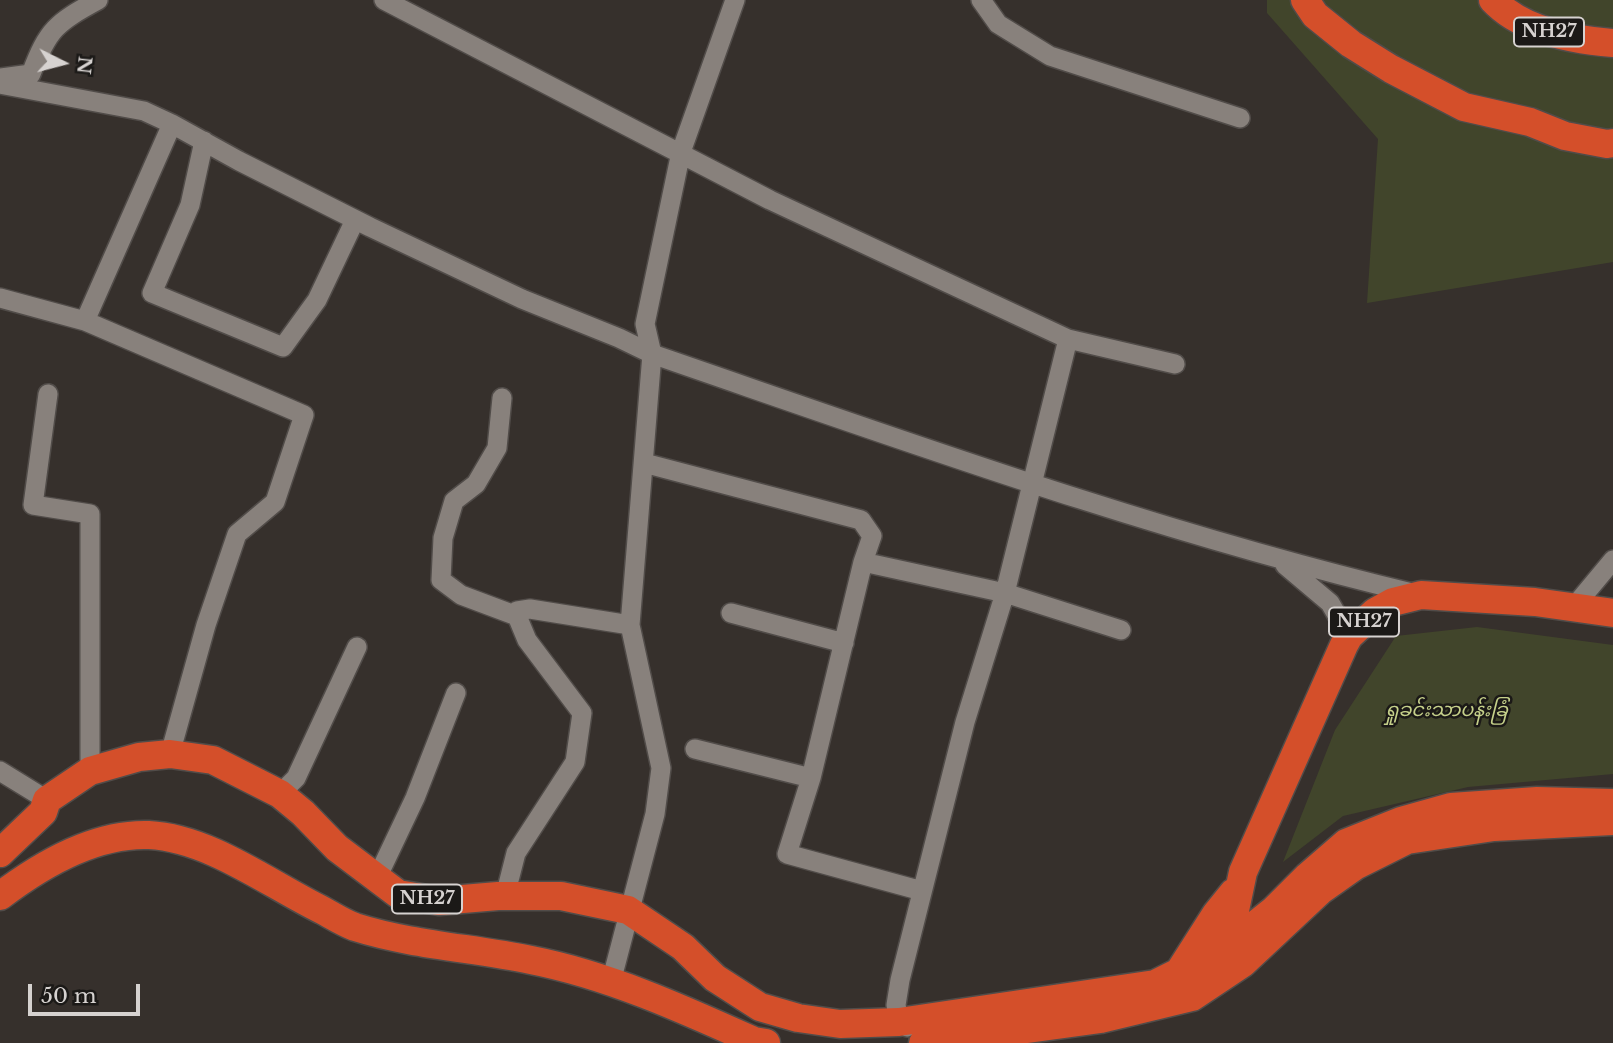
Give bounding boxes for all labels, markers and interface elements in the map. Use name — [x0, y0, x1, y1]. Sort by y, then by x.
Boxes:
road number: NH27 — [1514, 17, 1584, 46]
north arrow — [28, 28, 98, 98]
text: N — [72, 55, 97, 75]
road number: NH27 — [1329, 608, 1399, 636]
park label: ရှုခင်းသာပန်းခြံ — [1384, 700, 1508, 722]
road number: NH27 — [392, 884, 462, 914]
scale bar — [32, 970, 144, 1014]
text: 50 m — [41, 983, 96, 1009]

